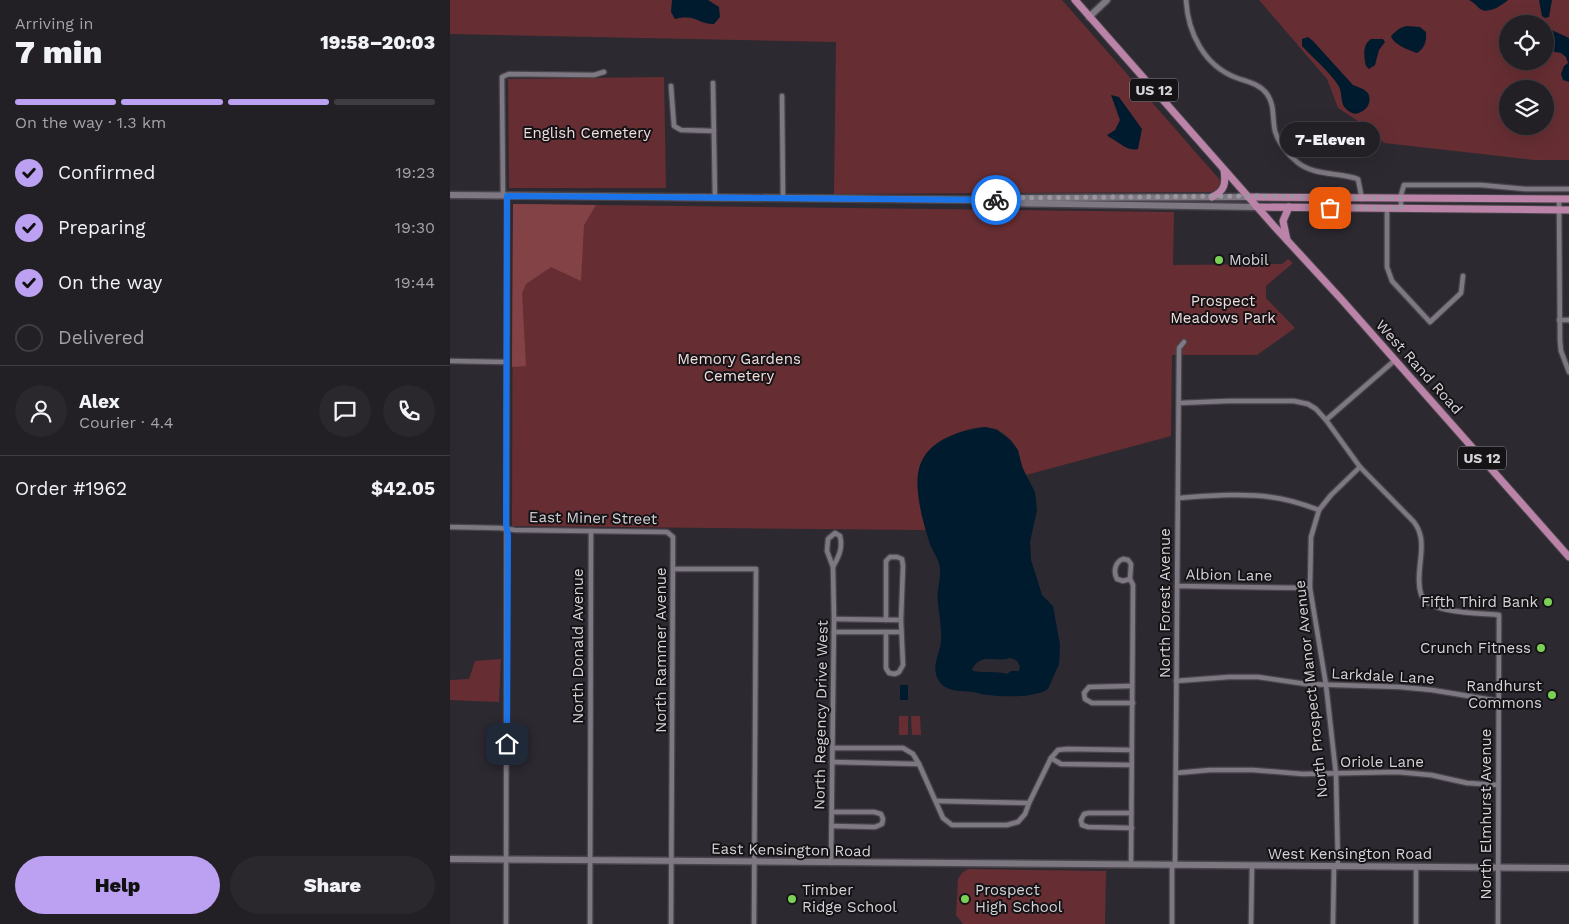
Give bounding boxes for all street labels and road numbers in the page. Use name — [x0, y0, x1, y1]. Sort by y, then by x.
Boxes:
road number: US 12 — [1130, 78, 1178, 102]
street label: West Rand Road — [1372, 316, 1466, 418]
road number: US 12 — [1458, 446, 1506, 469]
street label: East Miner Street — [529, 508, 658, 528]
street label: North Forest Avenue — [1156, 528, 1174, 678]
street label: Albion Lane — [1186, 565, 1272, 585]
street label: North Rammer Avenue — [652, 567, 670, 733]
street label: North Donald Avenue — [569, 568, 587, 724]
street label: North Prospect Manor Avenue — [1291, 579, 1331, 799]
street label: North Regency Drive West — [810, 619, 832, 810]
street label: Larkdale Lane — [1331, 664, 1435, 688]
street label: North Elmhurst Avenue — [1477, 729, 1495, 899]
street label: Oriole Lane — [1340, 753, 1424, 771]
street label: East Kensington Road — [711, 840, 871, 860]
street label: West Kensington Road — [1268, 845, 1432, 863]

